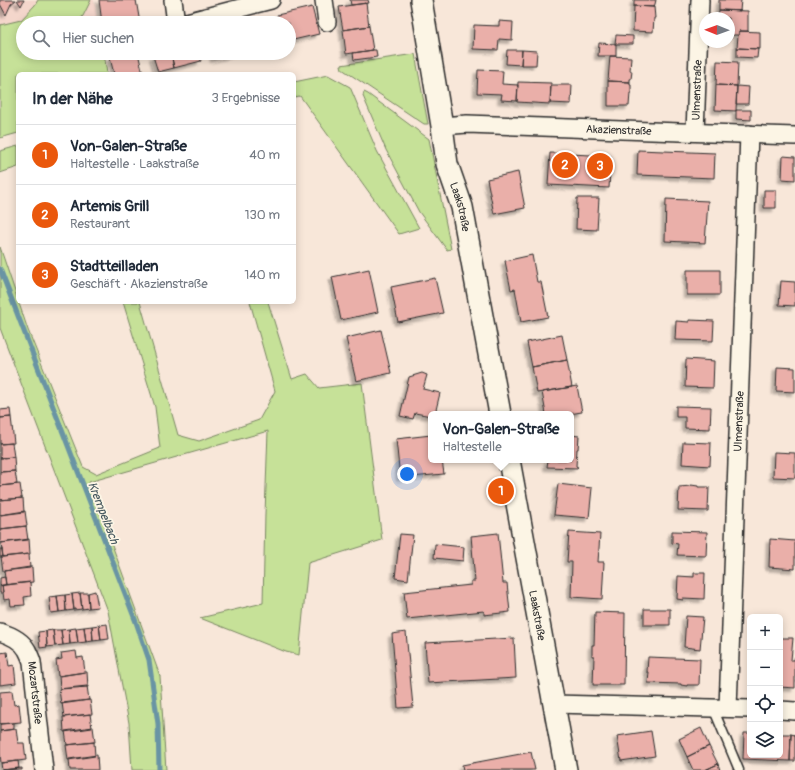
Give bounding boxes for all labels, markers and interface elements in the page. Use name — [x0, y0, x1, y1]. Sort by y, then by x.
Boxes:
north arrow — [699, 12, 735, 48]
search box — [16, 16, 296, 60]
icon: search — [30, 27, 52, 49]
text: Hier suchen — [62, 29, 134, 48]
street label: Ulmenstraße — [689, 59, 704, 121]
text: In der Nähe — [32, 88, 113, 109]
text: 3 Ergebnisse — [211, 90, 280, 106]
street label: Akazienstraße — [586, 122, 652, 138]
text: Von-Galen-Straße — [70, 137, 187, 156]
text: 1 — [42, 147, 48, 163]
text: 40 m — [249, 147, 280, 163]
pin: 2 — [552, 150, 578, 180]
pin: 3 — [587, 151, 613, 181]
text: Haltestelle · Laakstraße — [70, 156, 199, 172]
street label: Laakstraße — [447, 180, 473, 233]
text: Artemis Grill — [70, 197, 149, 216]
text: 2 — [41, 207, 49, 223]
text: 130 m — [244, 207, 280, 223]
text: Restaurant — [70, 216, 130, 232]
text: Stadtteilladen — [70, 257, 158, 276]
text: 3 — [41, 267, 49, 283]
text: 140 m — [244, 267, 280, 283]
text: Geschäft · Akazienstraße — [70, 276, 208, 292]
street label: Ulmenstraße — [731, 390, 746, 452]
popup — [428, 411, 574, 463]
text: Von-Galen-Straße — [443, 420, 559, 439]
text: Haltestelle — [443, 439, 502, 455]
your location — [397, 464, 417, 484]
pin: 1 — [488, 476, 514, 506]
water label: Krempelbach — [84, 480, 122, 547]
street label: Laakstraße — [527, 589, 549, 642]
map controls — [747, 614, 783, 758]
button: + — [747, 614, 783, 650]
button: − — [747, 650, 783, 686]
street label: Mozartstraße — [25, 661, 45, 725]
button: locate — [747, 686, 783, 722]
button: layers — [747, 722, 783, 758]

